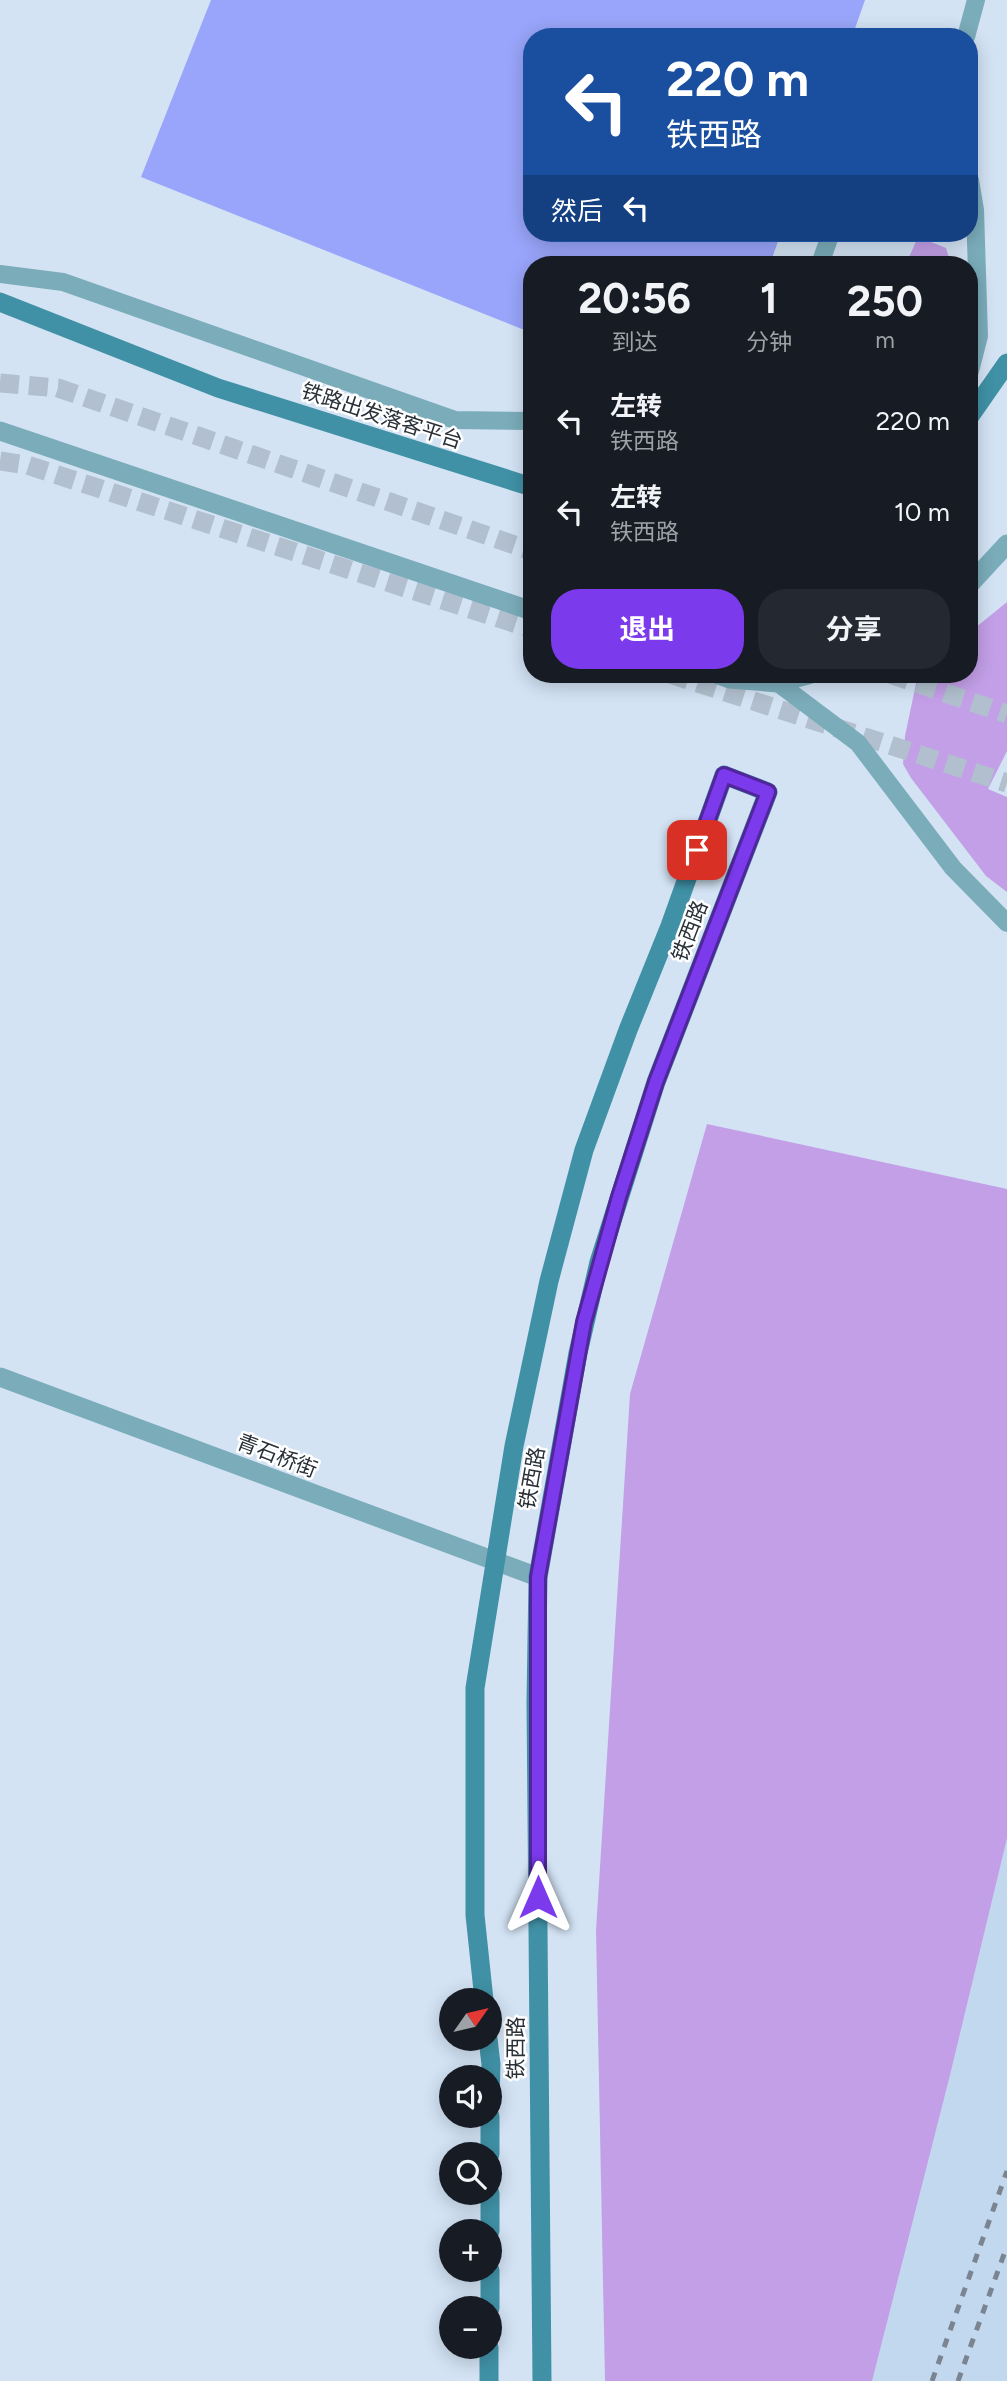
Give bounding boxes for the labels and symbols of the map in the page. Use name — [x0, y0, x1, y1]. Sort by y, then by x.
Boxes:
street label: 铁路出发落客平台 — [298, 378, 466, 453]
pin — [667, 820, 727, 880]
street label: 铁西路 — [667, 897, 712, 965]
street label: 青石桥街 — [233, 1429, 321, 1482]
street label: 铁西路 — [514, 1445, 549, 1511]
position arrow — [501, 1860, 575, 1934]
north arrow — [439, 1988, 502, 2051]
street label: 铁西路 — [503, 2017, 528, 2080]

